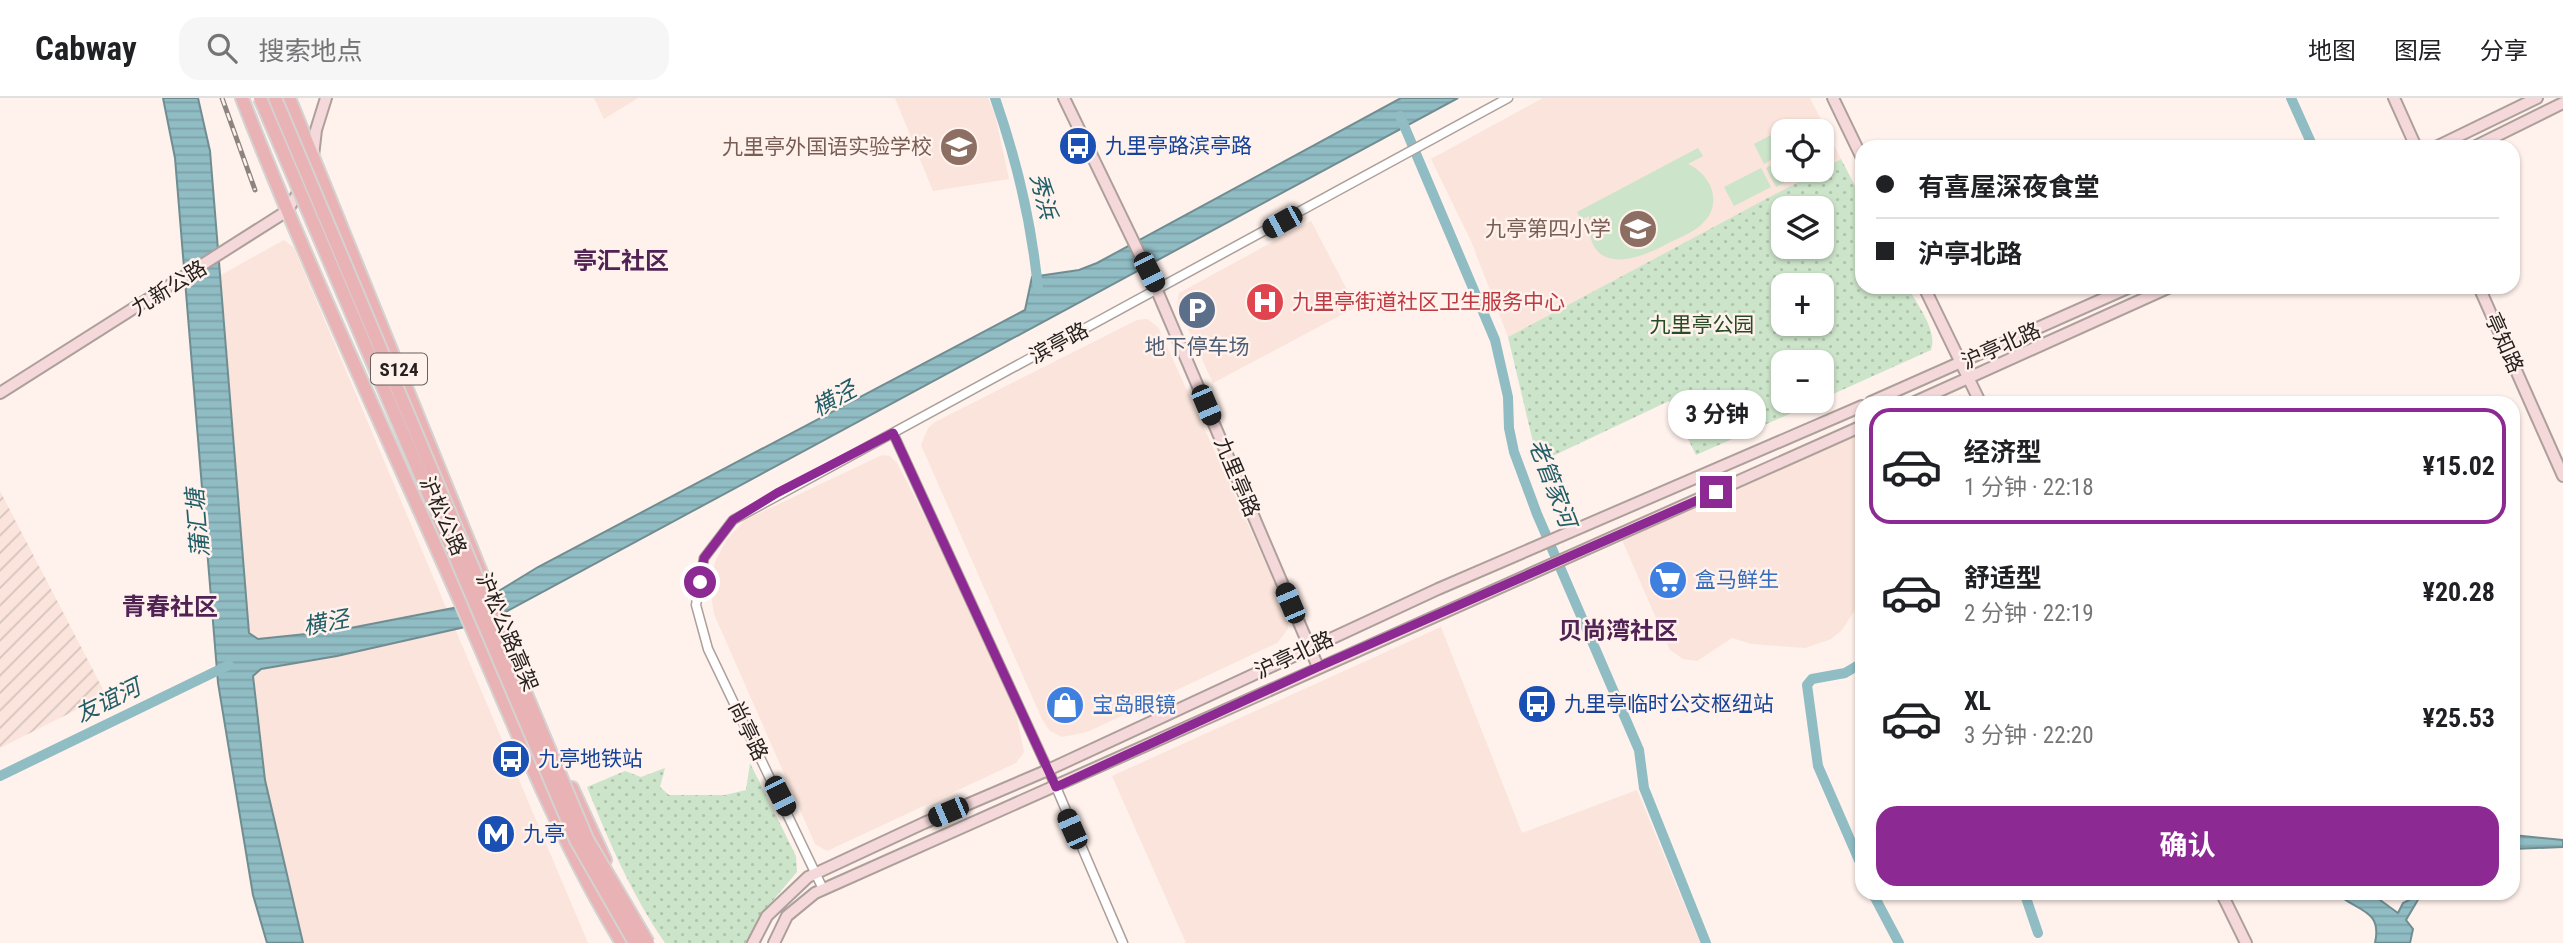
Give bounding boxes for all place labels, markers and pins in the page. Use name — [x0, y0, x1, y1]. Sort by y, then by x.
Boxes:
bus stop icon: 九里亭路滨亭路 — [1057, 125, 1099, 167]
school or university icon: 九里亭外国语实验学校 — [938, 126, 980, 168]
place label: 九里亭路滨亭路 — [1105, 134, 1252, 158]
place label: 九里亭外国语实验学校 — [722, 135, 932, 159]
school or university icon: 九亭第四小学 — [1617, 208, 1659, 250]
place label: 九亭第四小学 — [1485, 217, 1611, 241]
hospital icon: 九里亭街道社区卫生服务中心 — [1244, 281, 1286, 323]
parking icon: 地下停车场 — [1176, 289, 1218, 331]
place label: 九里亭街道社区卫生服务中心 — [1292, 290, 1565, 314]
place label: 地下停车场 — [1145, 335, 1250, 359]
supermarket icon: 盒马鲜生 — [1647, 559, 1689, 601]
place label: 盒马鲜生 — [1695, 568, 1779, 592]
bus stop icon: 九里亭临时公交枢纽站 — [1516, 683, 1558, 725]
shop icon: 宝岛眼镜 — [1044, 684, 1086, 726]
place label: 九里亭临时公交枢纽站 — [1564, 692, 1774, 716]
place label: 宝岛眼镜 — [1092, 693, 1176, 717]
bus stop icon: 九亭地铁站 — [490, 738, 532, 780]
place label: 九亭地铁站 — [538, 747, 643, 771]
metro station icon: 九亭 — [475, 813, 517, 855]
place label: 九亭 — [523, 822, 565, 846]

